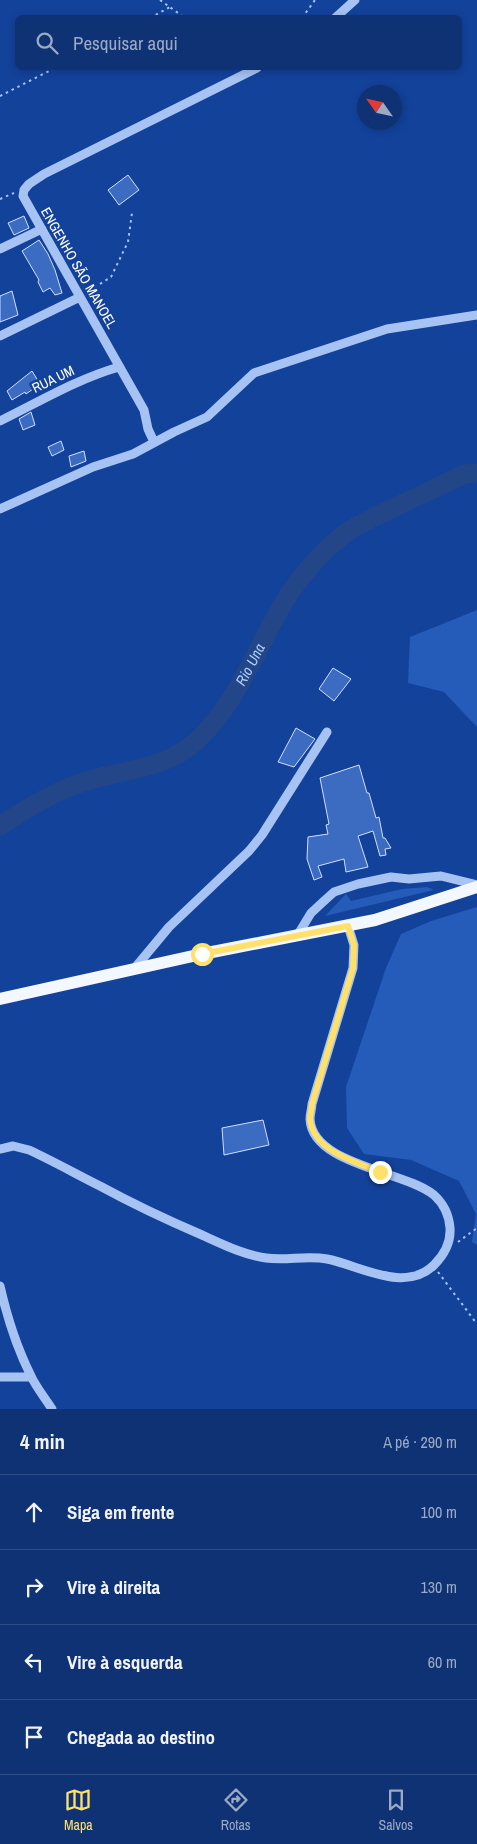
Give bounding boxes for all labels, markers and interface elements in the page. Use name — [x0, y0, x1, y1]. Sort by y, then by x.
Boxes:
search box — [15, 15, 462, 70]
icon: search — [33, 29, 61, 57]
text: Pesquisar aqui — [73, 30, 178, 56]
north arrow — [357, 85, 402, 130]
street label: ENGENHO SÃO MANOEL — [37, 204, 121, 332]
street label: RUA UM — [29, 361, 77, 397]
water label: Rio Una — [230, 640, 270, 690]
route start — [191, 943, 214, 966]
route end — [369, 1161, 392, 1184]
text: 4 min — [20, 1427, 65, 1456]
text: A pé · 290 m — [383, 1431, 457, 1453]
icon: ahead — [20, 1498, 48, 1526]
text: Siga em frente — [67, 1499, 174, 1525]
text: 100 m — [421, 1501, 457, 1523]
icon: right — [20, 1573, 48, 1601]
text: Vire à direita — [67, 1574, 160, 1600]
text: 130 m — [421, 1576, 457, 1598]
icon: left — [20, 1648, 48, 1676]
text: Vire à esquerda — [67, 1649, 183, 1675]
text: 60 m — [428, 1651, 457, 1673]
icon: arrive — [20, 1723, 48, 1751]
text: Chegada ao destino — [67, 1724, 215, 1750]
tab: Mapa — [64, 1786, 93, 1834]
tab: Rotas — [221, 1786, 251, 1834]
tab: Salvos — [379, 1786, 413, 1834]

